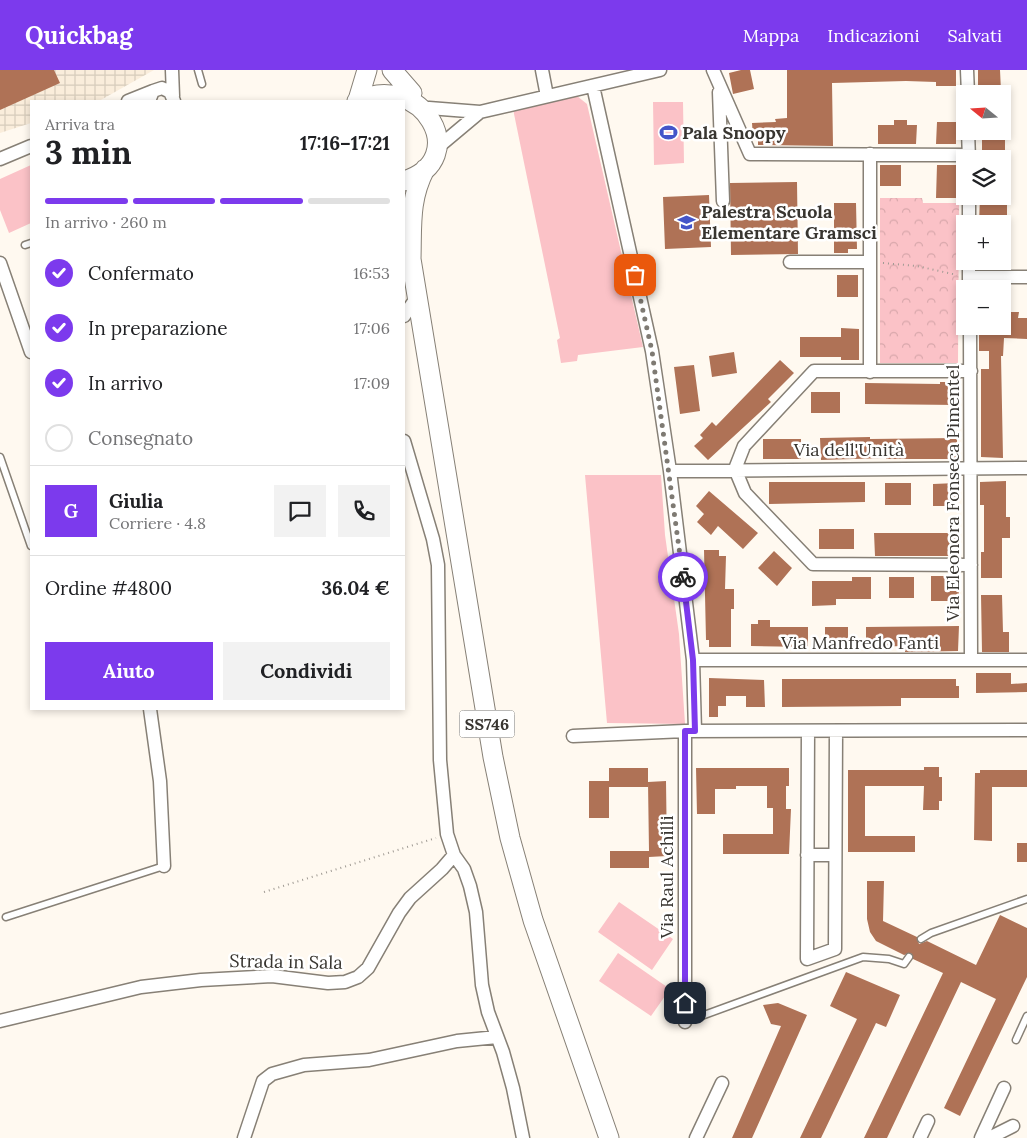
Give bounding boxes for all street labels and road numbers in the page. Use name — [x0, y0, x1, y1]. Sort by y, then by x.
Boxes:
street label: Via Eleonora Fonseca Pimentel — [941, 364, 964, 622]
street label: Via dell'Unità — [793, 438, 904, 461]
street label: Via Manfredo Fanti — [780, 631, 939, 654]
road number: SS746 — [460, 711, 514, 738]
street label: Via Raul Achilli — [655, 816, 678, 939]
street label: Strada in Sala — [229, 949, 343, 974]

